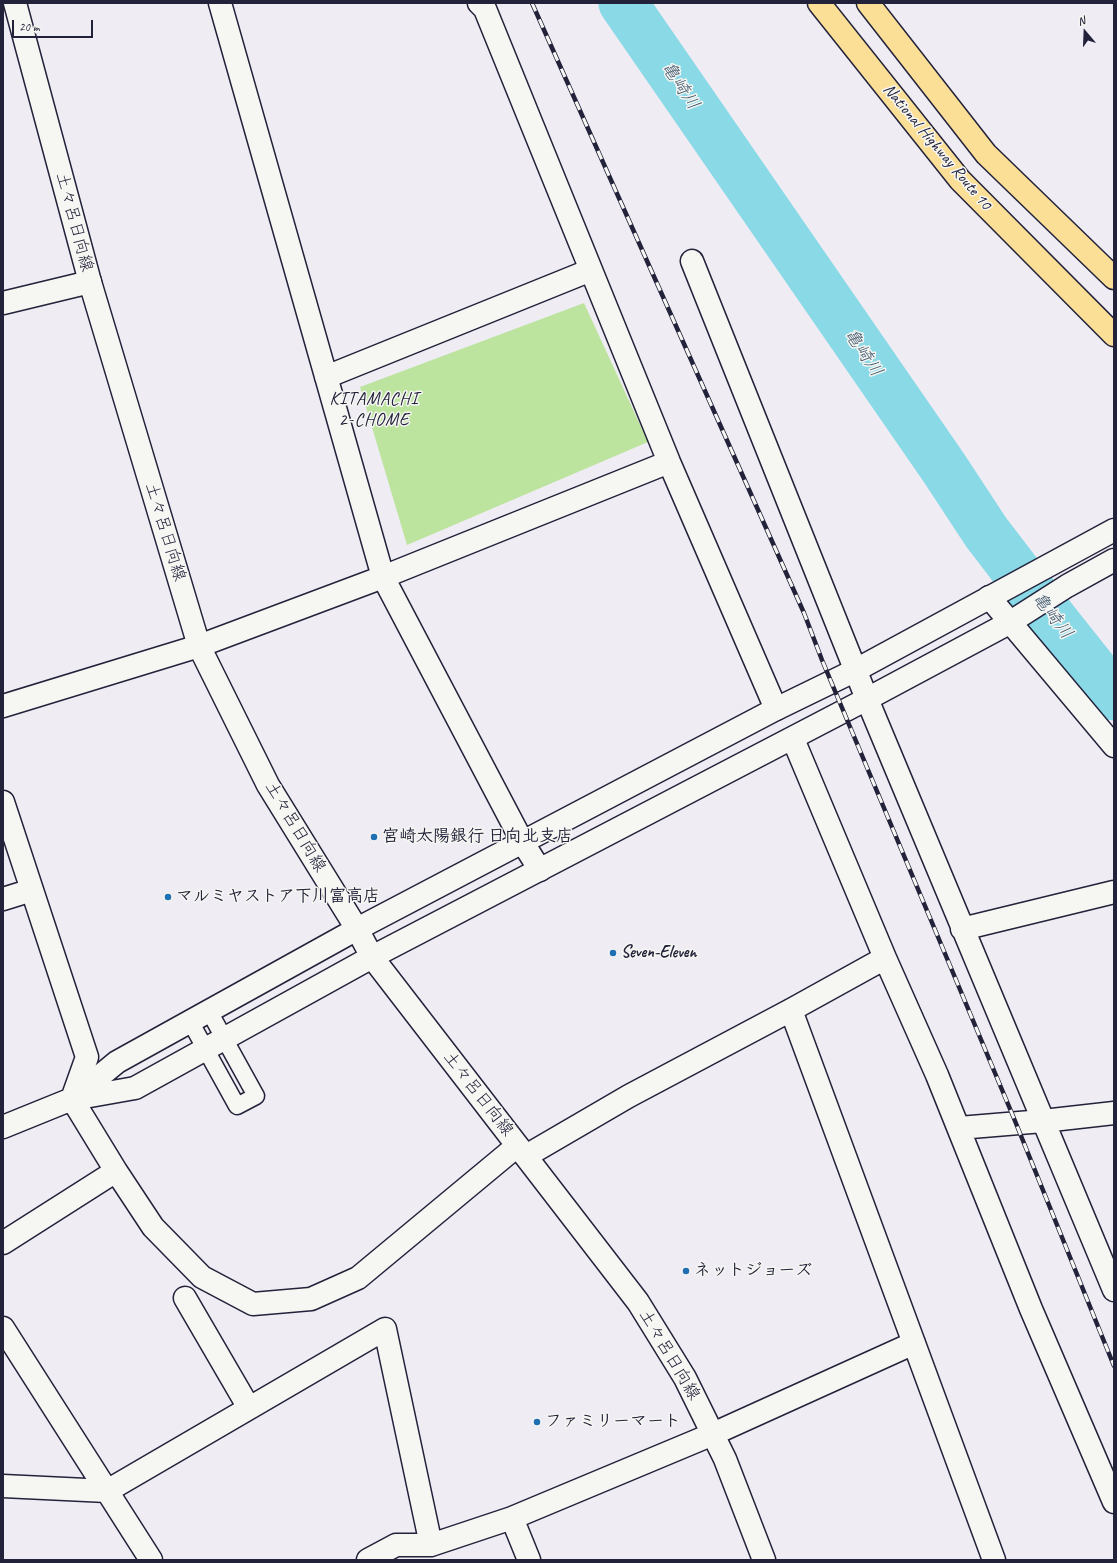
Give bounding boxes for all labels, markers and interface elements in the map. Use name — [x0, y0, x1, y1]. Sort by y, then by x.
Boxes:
scale bar — [14, 12, 95, 38]
north arrow — [1065, 12, 1105, 52]
text: N — [1076, 13, 1087, 28]
text: 20 m — [19, 19, 39, 35]
water label: 亀崎川 — [656, 58, 704, 114]
street label: National Highway Route 10 — [878, 80, 996, 214]
street label: 土々呂日向線 — [51, 170, 97, 274]
water label: 亀崎川 — [839, 325, 887, 381]
district label: KITAMACHI 2-CHOME — [330, 388, 418, 430]
street label: 土々呂日向線 — [140, 480, 190, 584]
water label: 亀崎川 — [1027, 588, 1077, 644]
street label: 土々呂日向線 — [260, 778, 330, 876]
place label: 宮崎太陽銀行 日向北支店 — [382, 827, 573, 847]
marker: 宮崎太陽銀行 日向北支店 — [369, 832, 379, 842]
place label: マルミヤストア下川富高店 — [176, 887, 380, 907]
marker: マルミヤストア下川富高店 — [163, 892, 173, 902]
place label: Seven-Eleven — [621, 943, 696, 963]
marker: Seven-Eleven — [608, 948, 618, 958]
street label: 土々呂日向線 — [439, 1048, 517, 1140]
place label: ネットジョーズ — [694, 1261, 812, 1281]
marker: ネットジョーズ — [681, 1266, 691, 1276]
street label: 土々呂日向線 — [634, 1306, 704, 1404]
place label: ファミリーマート — [545, 1412, 681, 1432]
marker: ファミリーマート — [532, 1417, 542, 1427]

